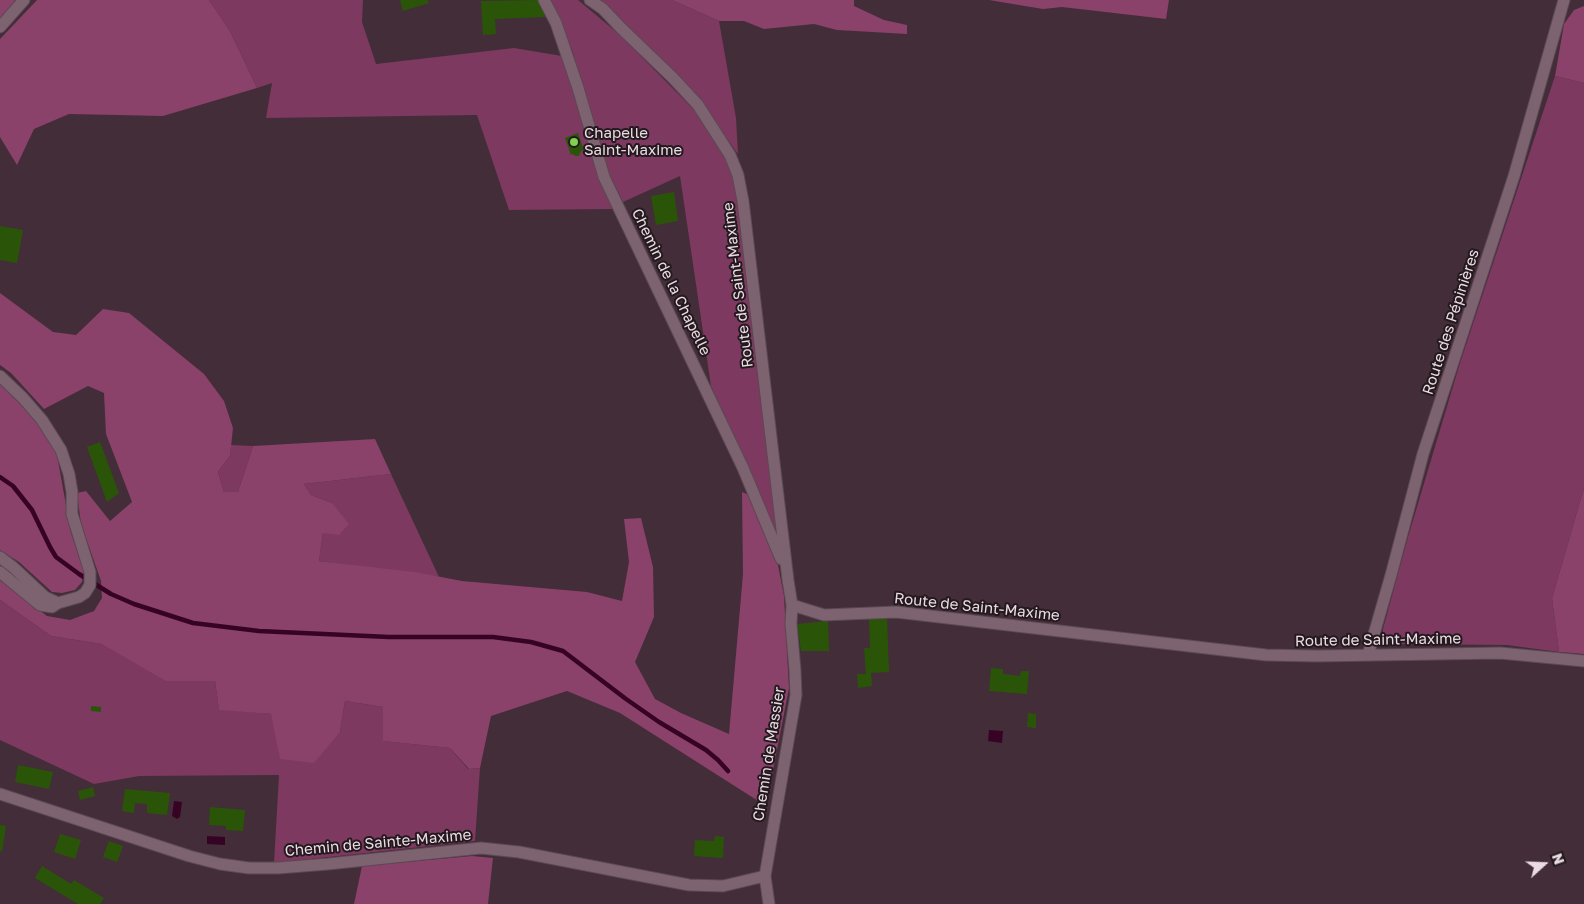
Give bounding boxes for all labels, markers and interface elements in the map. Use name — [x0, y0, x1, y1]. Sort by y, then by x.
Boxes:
place label: Chapelle Saint-Maxime — [584, 124, 682, 159]
marker: Chapelle Saint-Maxime — [568, 136, 580, 148]
street label: Route de Saint-Maxime — [719, 201, 757, 369]
street label: Chemin de la Chapelle — [628, 206, 714, 358]
street label: Route des Pépinières — [1419, 247, 1483, 397]
street label: Route de Saint-Maxime — [893, 589, 1061, 625]
street label: Route de Saint-Maxime — [1295, 630, 1461, 650]
street label: Chemin de Massier — [749, 685, 789, 823]
street label: Chemin de Sainte-Maxime — [284, 826, 472, 860]
north arrow — [1519, 839, 1569, 889]
text: N — [1549, 851, 1568, 867]

